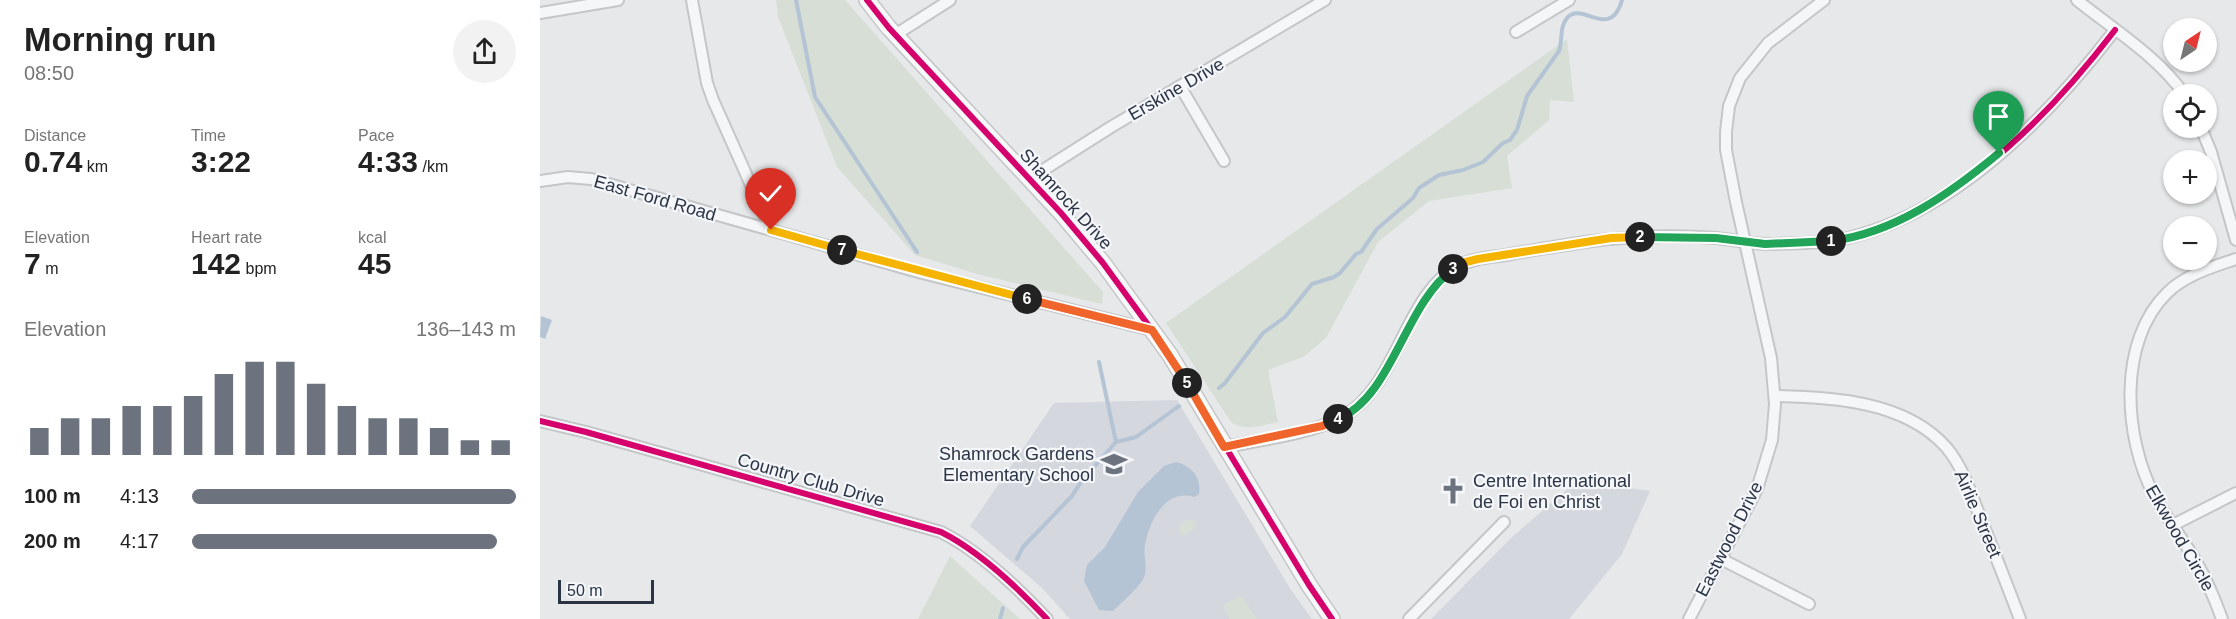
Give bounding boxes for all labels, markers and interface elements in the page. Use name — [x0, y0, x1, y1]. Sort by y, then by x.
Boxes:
north arrow — [2163, 18, 2217, 72]
map controls — [2163, 18, 2217, 270]
button: share — [453, 20, 516, 83]
text: Morning run — [24, 21, 216, 58]
street label: Erskine Drive — [1125, 54, 1227, 124]
text: 08:50 — [24, 62, 74, 84]
button: locate — [2163, 84, 2217, 138]
pin — [1973, 91, 2024, 153]
icon: arrive — [1982, 100, 2015, 133]
text: Distance — [24, 127, 86, 144]
text: Time — [191, 127, 226, 144]
text: Pace — [358, 127, 394, 144]
text: 0.74 — [24, 145, 82, 178]
text: 3:22 — [191, 145, 251, 178]
text: 4:33 — [358, 145, 418, 178]
street label: Shamrock Drive — [1016, 145, 1116, 253]
button: + — [2163, 150, 2217, 204]
text: km — [82, 158, 108, 175]
text: /km — [418, 158, 448, 175]
pin — [745, 168, 796, 230]
street label: East Ford Road — [592, 171, 718, 225]
icon: check — [754, 177, 787, 210]
button: − — [2163, 216, 2217, 270]
pin: 2 — [1625, 222, 1655, 252]
pin: 1 — [1816, 226, 1846, 256]
text: 2 — [1636, 228, 1644, 245]
text: Elevation — [24, 229, 90, 246]
text: Heart rate — [191, 229, 262, 246]
text: kcal — [358, 229, 386, 246]
text: 1 — [1827, 232, 1835, 249]
pin: 7 — [827, 235, 857, 265]
text: 7 — [838, 241, 846, 258]
text: 7 — [24, 247, 41, 280]
text: 142 — [191, 247, 241, 280]
text: 45 — [358, 247, 391, 280]
pin: 3 — [1438, 254, 1468, 284]
text: m — [41, 260, 58, 277]
text: bpm — [241, 260, 277, 277]
text: 3 — [1449, 260, 1457, 277]
pin: 6 — [1012, 284, 1042, 314]
text: 6 — [1023, 290, 1031, 307]
text: Elevation — [24, 318, 106, 340]
text: 136–143 m — [416, 318, 516, 340]
pin: 5 — [1172, 368, 1202, 398]
text: 5 — [1183, 374, 1191, 391]
pin: 4 — [1323, 404, 1353, 434]
text: 4 — [1334, 410, 1342, 427]
place label: Shamrock Gardens Elementary School — [939, 444, 1094, 485]
street label: Country Club Drive — [735, 449, 887, 511]
school or university icon: Shamrock Gardens Elementary School — [1099, 449, 1129, 479]
street label: Airlie Street — [1951, 467, 2005, 561]
place label: Centre International de Foi en Christ — [1473, 471, 1631, 512]
church icon: Centre International de Foi en Christ — [1438, 476, 1468, 506]
street label: Eastwood Drive — [1691, 478, 1767, 600]
street label: Elkwood Circle — [2142, 481, 2218, 595]
text: 100 m — [24, 485, 81, 507]
text: 4:13 — [120, 485, 159, 507]
text: 200 m — [24, 530, 81, 552]
text: 4:17 — [120, 530, 159, 552]
scale bar — [558, 577, 654, 604]
text: 50 m — [567, 582, 603, 599]

